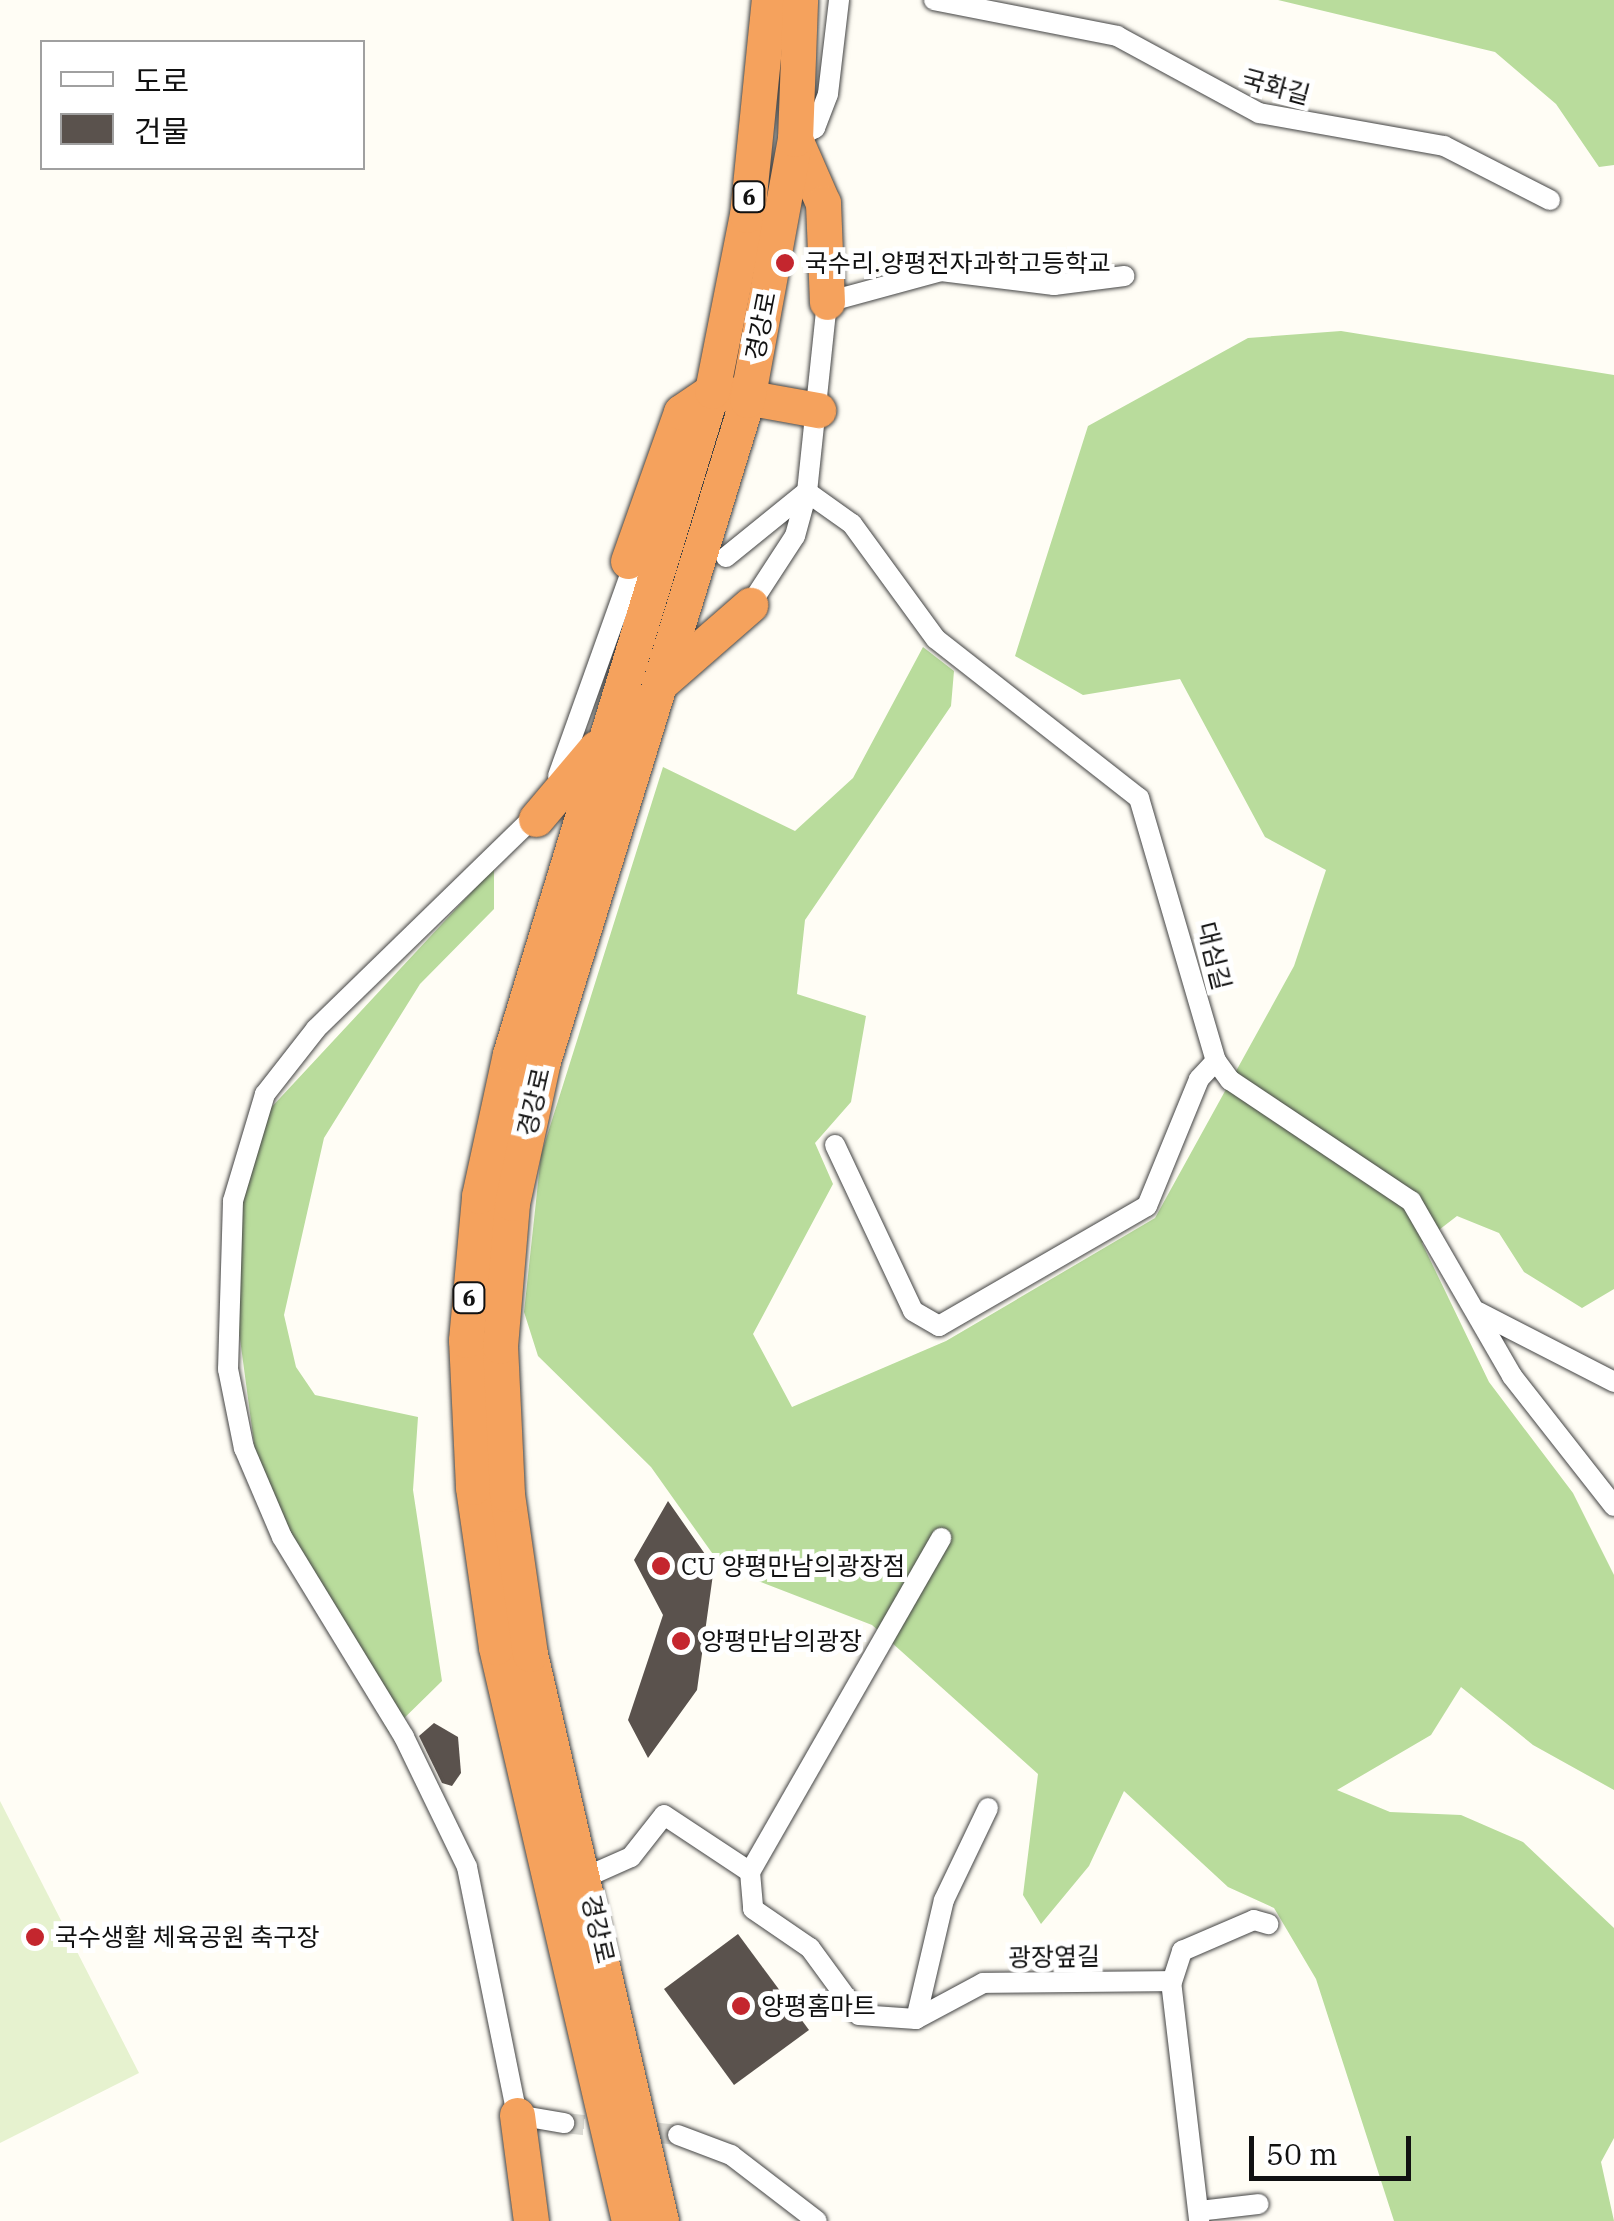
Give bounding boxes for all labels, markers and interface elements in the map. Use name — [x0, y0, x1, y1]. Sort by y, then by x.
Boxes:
legend — [40, 40, 365, 170]
text: 도로 — [134, 61, 189, 100]
street label: 국화길 — [1239, 64, 1313, 110]
text: 건물 — [134, 111, 189, 150]
road number: 6 — [732, 180, 766, 214]
place label: 국수리.양평전자과학고등학교 — [805, 248, 1111, 278]
marker: 국수리.양평전자과학고등학교 — [774, 252, 796, 274]
street label: 경강로 — [740, 289, 782, 363]
street label: 대심길 — [1191, 919, 1237, 993]
street label: 경강로 — [512, 1065, 556, 1139]
road number: 6 — [452, 1281, 486, 1315]
place label: CU 양평만남의광장점 — [681, 1551, 905, 1581]
marker: CU 양평만남의광장점 — [650, 1555, 672, 1577]
place label: 양평만남의광장 — [701, 1626, 862, 1656]
marker: 양평만남의광장 — [670, 1630, 692, 1652]
street label: 경강로 — [576, 1892, 620, 1966]
place label: 국수생활 체육공원 축구장 — [55, 1922, 320, 1952]
marker: 국수생활 체육공원 축구장 — [24, 1926, 46, 1948]
street label: 광장옆길 — [1008, 1941, 1100, 1973]
place label: 양평홈마트 — [761, 1991, 876, 2021]
marker: 양평홈마트 — [730, 1995, 752, 2017]
scale bar — [1254, 2116, 1416, 2178]
text: 50 m — [1266, 2134, 1338, 2173]

